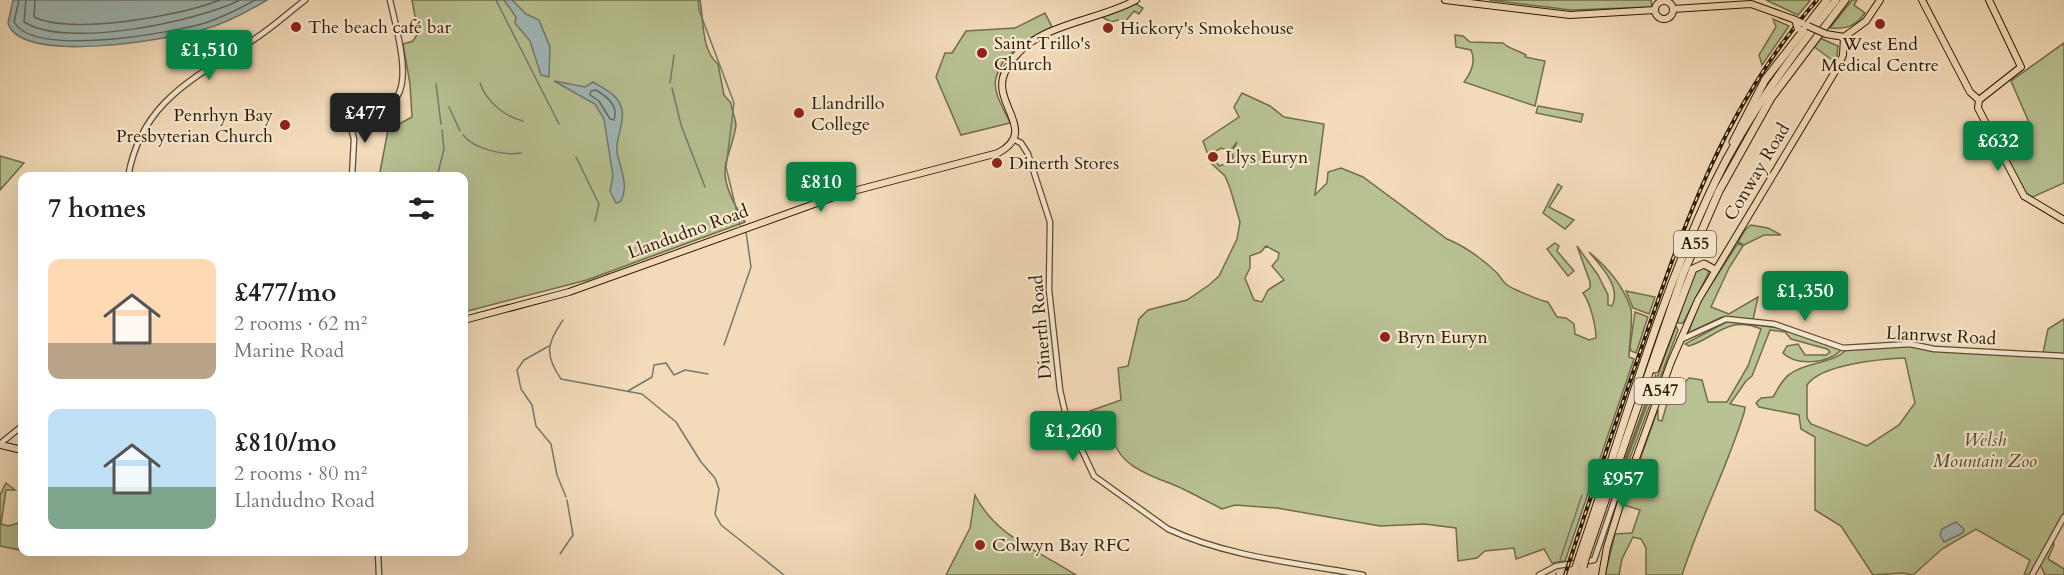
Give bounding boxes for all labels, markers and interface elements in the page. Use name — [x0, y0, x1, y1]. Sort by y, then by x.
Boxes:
place label: The beach café bar — [308, 15, 452, 40]
place label: Hickory's Smokehouse — [1120, 16, 1294, 41]
marker: West End Medical Centre — [1873, 17, 1887, 31]
marker: The beach café bar — [289, 20, 303, 34]
marker: Hickory's Smokehouse — [1101, 21, 1115, 35]
pin: £1,510 — [160, 30, 258, 81]
place label: Saint Trillo's Church — [994, 31, 1090, 77]
place label: West End Medical Centre — [1821, 32, 1939, 78]
text: £1,510 — [180, 36, 238, 63]
marker: Saint Trillo's Church — [975, 46, 989, 60]
place label: Llandrillo College — [811, 91, 885, 137]
pin: £477 — [329, 93, 401, 144]
text: £477 — [344, 99, 386, 126]
place label: Penrhyn Bay Presbyterian Church — [116, 103, 273, 149]
marker: Llandrillo College — [792, 106, 806, 120]
marker: Penrhyn Bay Presbyterian Church — [278, 118, 292, 132]
street label: Conway Road — [1718, 118, 1796, 226]
pin: £632 — [1962, 121, 2034, 172]
text: £632 — [1977, 127, 2019, 154]
place label: Llys Euryn — [1225, 145, 1309, 170]
marker: Llys Euryn — [1206, 150, 1220, 164]
place label: Dinerth Stores — [1009, 151, 1119, 176]
marker: Dinerth Stores — [990, 156, 1004, 170]
pin: £810 — [785, 162, 857, 213]
text: £810 — [800, 168, 842, 195]
text: 7 homes — [48, 191, 146, 226]
icon: filters — [405, 192, 438, 225]
street label: Llandudno Road — [624, 198, 752, 265]
road number: A55 — [1674, 231, 1716, 257]
pin: £1,350 — [1756, 271, 1854, 322]
street label: Dinerth Road — [1024, 273, 1058, 380]
text: £477/mo — [234, 275, 336, 310]
text: £1,350 — [1776, 277, 1834, 304]
icon: home — [96, 283, 168, 355]
text: 2 rooms · 62 m² — [234, 310, 367, 337]
street label: Llanrwst Road — [1885, 321, 1997, 351]
place label: Bryn Euryn — [1397, 325, 1488, 350]
marker: Bryn Euryn — [1378, 330, 1392, 344]
text: Marine Road — [234, 337, 344, 364]
road number: A547 — [1634, 378, 1686, 404]
pin: £1,260 — [1024, 411, 1122, 462]
text: £1,260 — [1044, 417, 1102, 444]
text: £810/mo — [234, 425, 336, 460]
park label: Welsh Mountain Zoo — [1933, 428, 2037, 474]
icon: home — [96, 433, 168, 505]
pin: £957 — [1587, 459, 1659, 510]
text: 2 rooms · 80 m² — [234, 460, 367, 487]
text: £957 — [1602, 465, 1644, 492]
text: Llandudno Road — [234, 487, 375, 514]
place label: Colwyn Bay RFC — [992, 533, 1130, 558]
marker: Colwyn Bay RFC — [973, 538, 987, 552]

